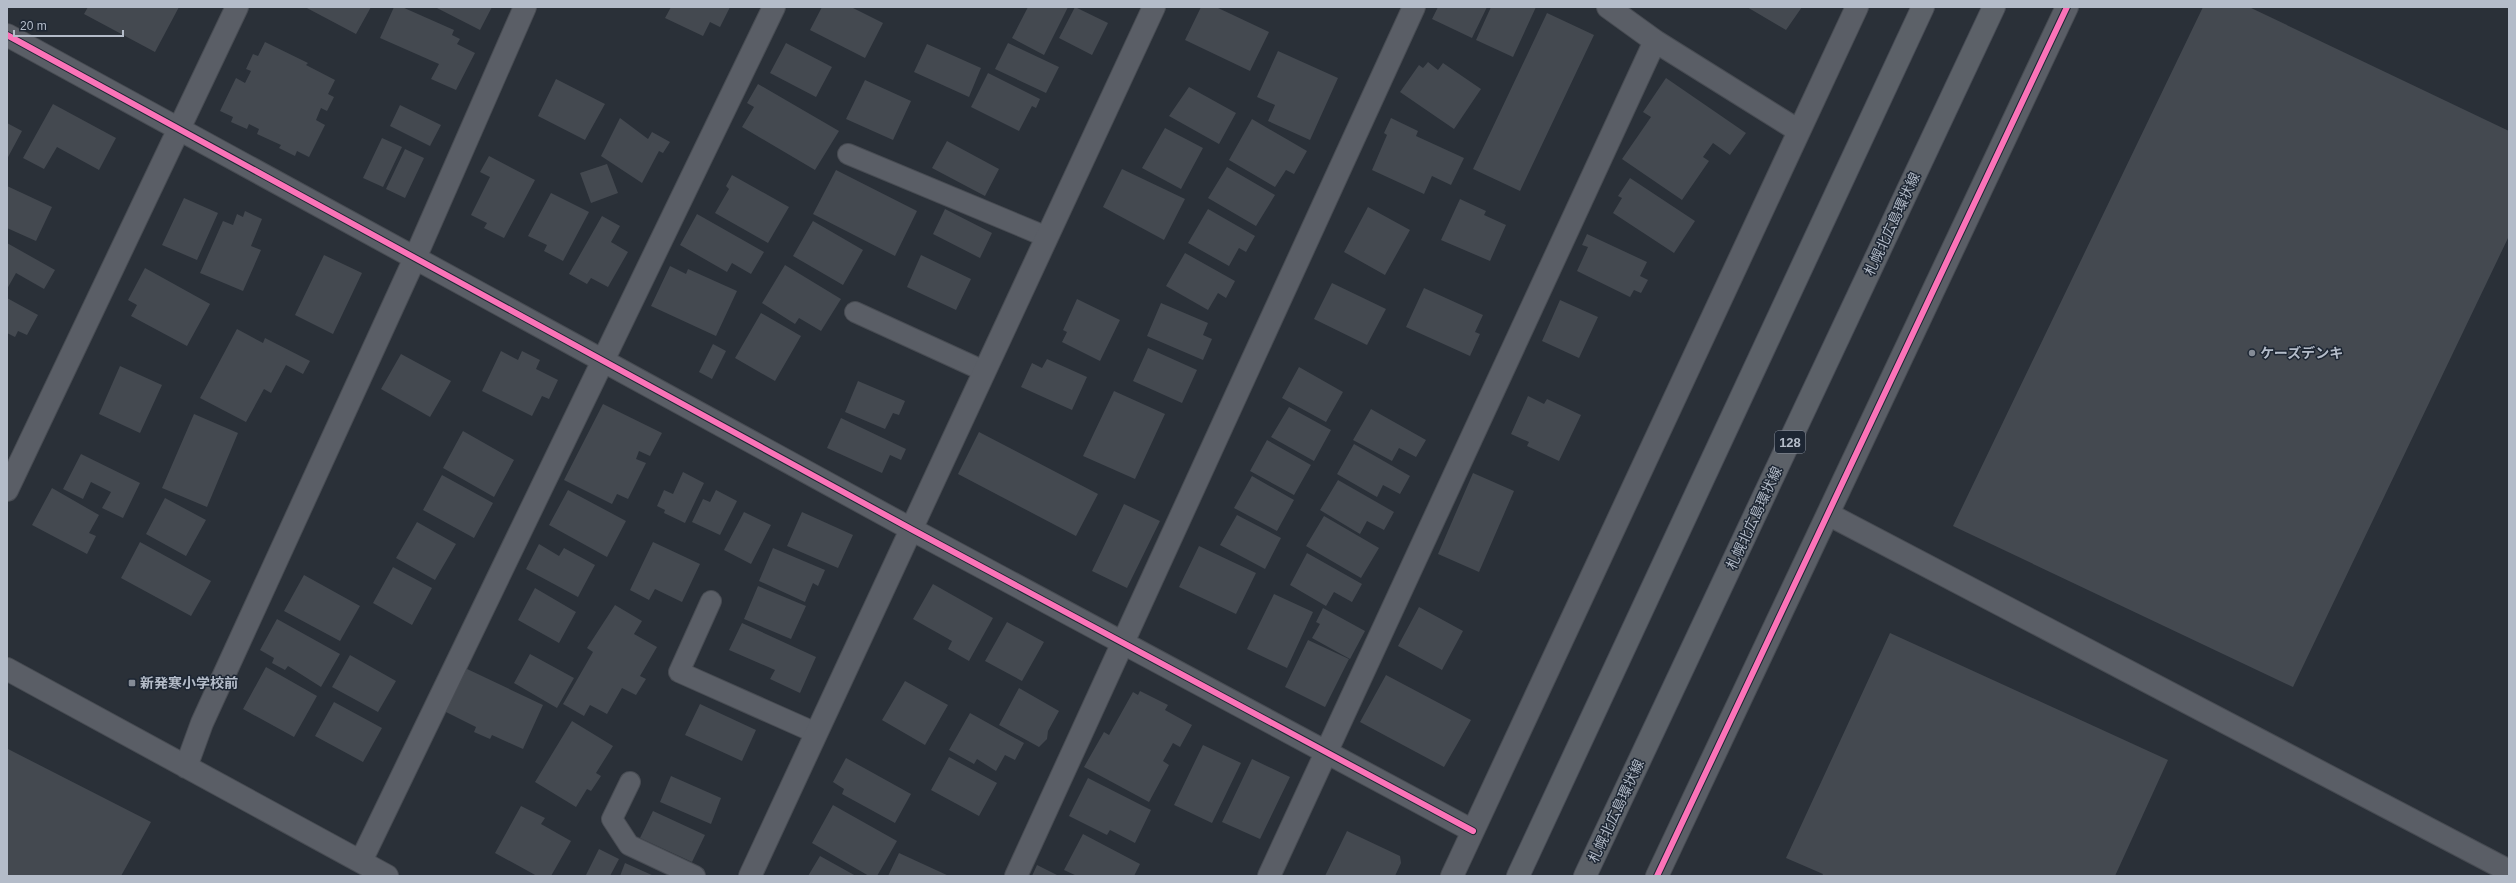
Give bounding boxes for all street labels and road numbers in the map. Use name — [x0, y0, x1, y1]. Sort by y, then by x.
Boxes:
street label: 札幌北広島環状線 — [1861, 170, 1923, 278]
road number: 128 — [1775, 431, 1805, 453]
street label: 札幌北広島環状線 — [1723, 464, 1785, 572]
street label: 札幌北広島環状線 — [1585, 757, 1647, 865]

